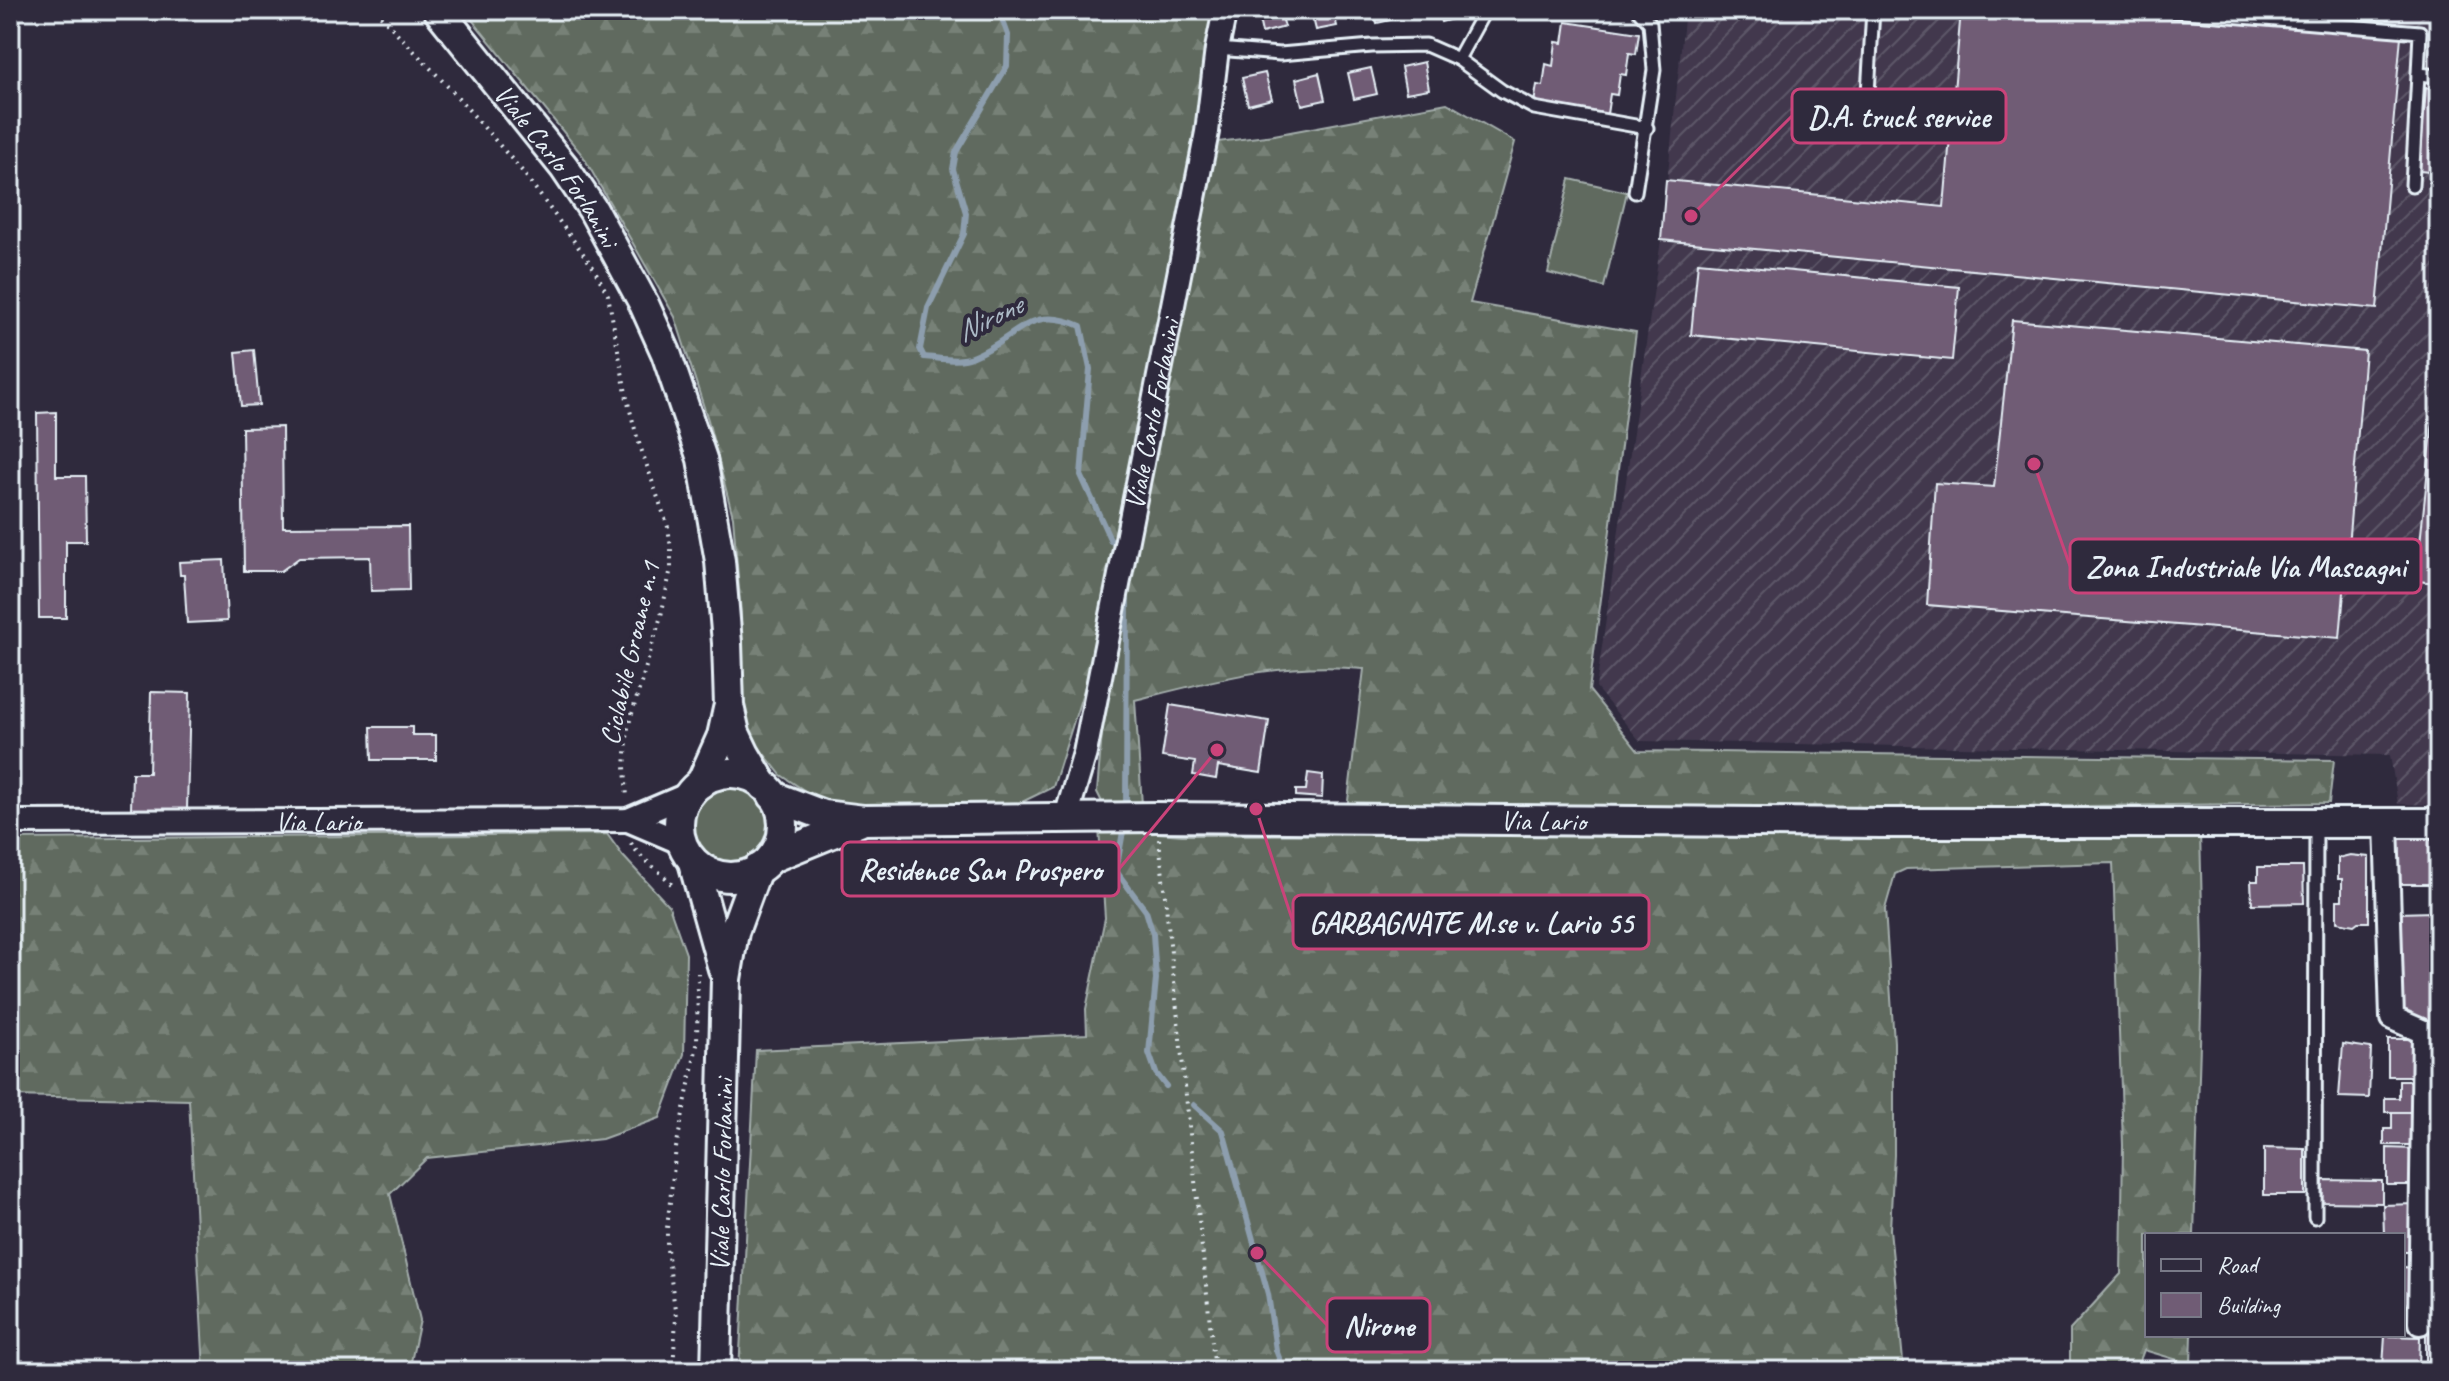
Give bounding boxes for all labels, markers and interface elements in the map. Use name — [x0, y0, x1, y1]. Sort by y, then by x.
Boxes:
street label: Viale Carlo Forlanini — [486, 77, 628, 256]
callout: D.A. truck service — [1792, 89, 2006, 143]
text: D.A. truck service — [1808, 98, 1993, 136]
water label: Nirone — [950, 284, 1032, 350]
street label: Viale Carlo Forlanini — [1116, 313, 1189, 512]
callout: Zona Industriale Via Mascagni — [2070, 539, 2421, 593]
text: Zona Industriale Via Mascagni — [2086, 548, 2410, 586]
street label: Ciclabile Groane n.1 — [591, 557, 668, 748]
street label: Via Lario — [1500, 803, 1589, 839]
street label: Via Lario — [275, 804, 364, 839]
callout: Residence San Prospero — [842, 842, 1119, 896]
text: Residence San Prospero — [858, 851, 1105, 889]
callout: GARBAGNATE M.se v. Lario 55 — [1293, 895, 1649, 949]
text: GARBAGNATE M.se v. Lario 55 — [1309, 904, 1636, 942]
street label: Viale Carlo Forlanini — [702, 1075, 742, 1272]
legend — [2145, 1233, 2405, 1337]
text: Road — [2217, 1250, 2261, 1280]
text: Building — [2217, 1290, 2282, 1320]
callout: Nirone — [1327, 1298, 1430, 1352]
text: Nirone — [1344, 1307, 1416, 1345]

